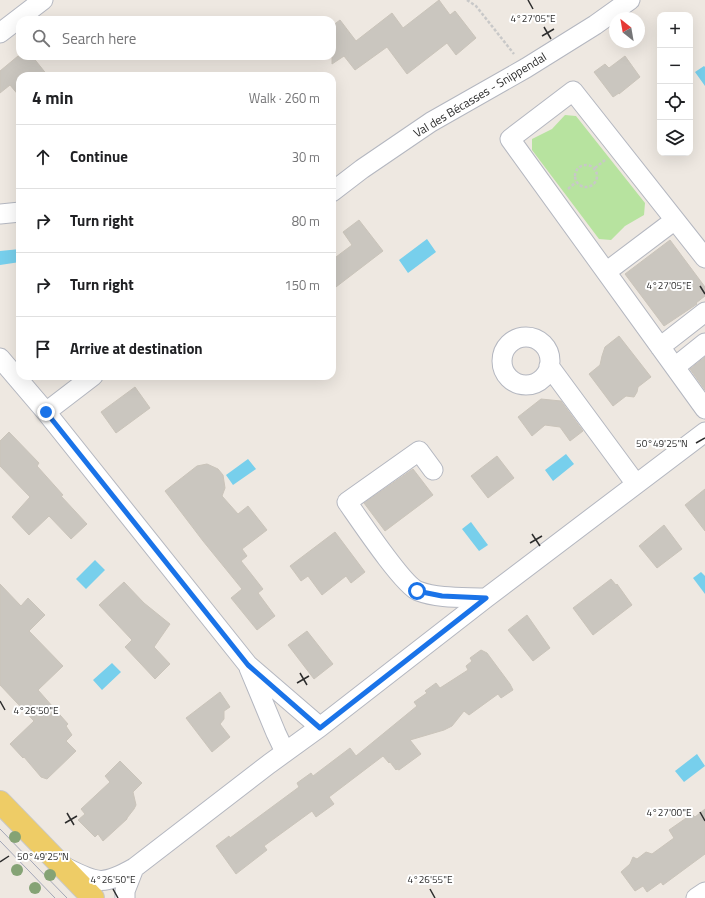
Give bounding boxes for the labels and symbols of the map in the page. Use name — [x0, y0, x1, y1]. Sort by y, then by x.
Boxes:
text: 4°27'05"E — [511, 11, 556, 26]
north arrow — [609, 12, 645, 48]
street label: Val des Bécasses - Snippendal — [409, 47, 550, 142]
text: 4°27'05"E — [647, 278, 692, 293]
route end — [37, 403, 55, 421]
text: 50°49'25"N — [636, 436, 688, 451]
route start — [408, 582, 426, 600]
text: 4°26'50"E — [14, 703, 59, 718]
text: 4°27'00"E — [647, 805, 692, 820]
text: 50°49'25"N — [17, 849, 69, 864]
text: 4°26'50"E — [91, 872, 136, 887]
text: 4°26'55"E — [408, 872, 453, 887]

